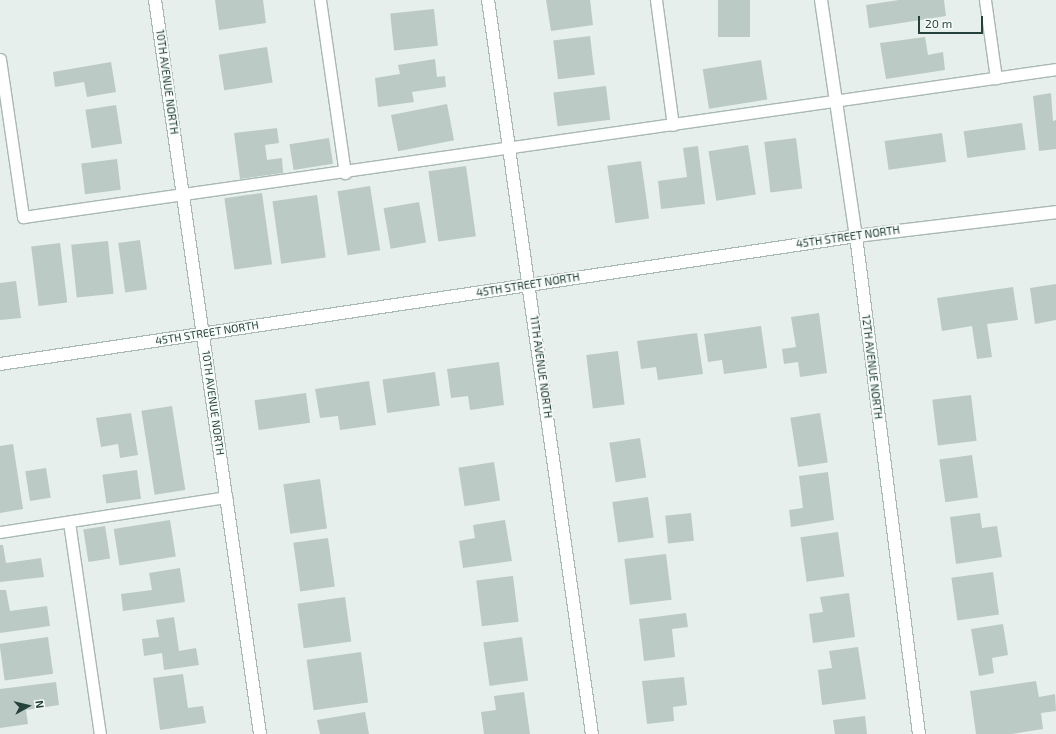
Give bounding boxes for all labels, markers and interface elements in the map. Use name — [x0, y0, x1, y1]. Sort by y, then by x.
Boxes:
scale bar — [920, 8, 985, 34]
text: 20 m — [925, 16, 952, 30]
street label: 10TH AVENUE NORTH — [153, 29, 181, 135]
street label: 45TH STREET NORTH — [795, 223, 901, 251]
street label: 45TH STREET NORTH — [475, 270, 581, 300]
street label: 12TH AVENUE NORTH — [859, 314, 885, 420]
street label: 11TH AVENUE NORTH — [527, 315, 555, 419]
street label: 45TH STREET NORTH — [154, 318, 260, 348]
street label: 10TH AVENUE NORTH — [199, 350, 227, 456]
north arrow — [8, 686, 48, 726]
text: N — [33, 699, 47, 709]

